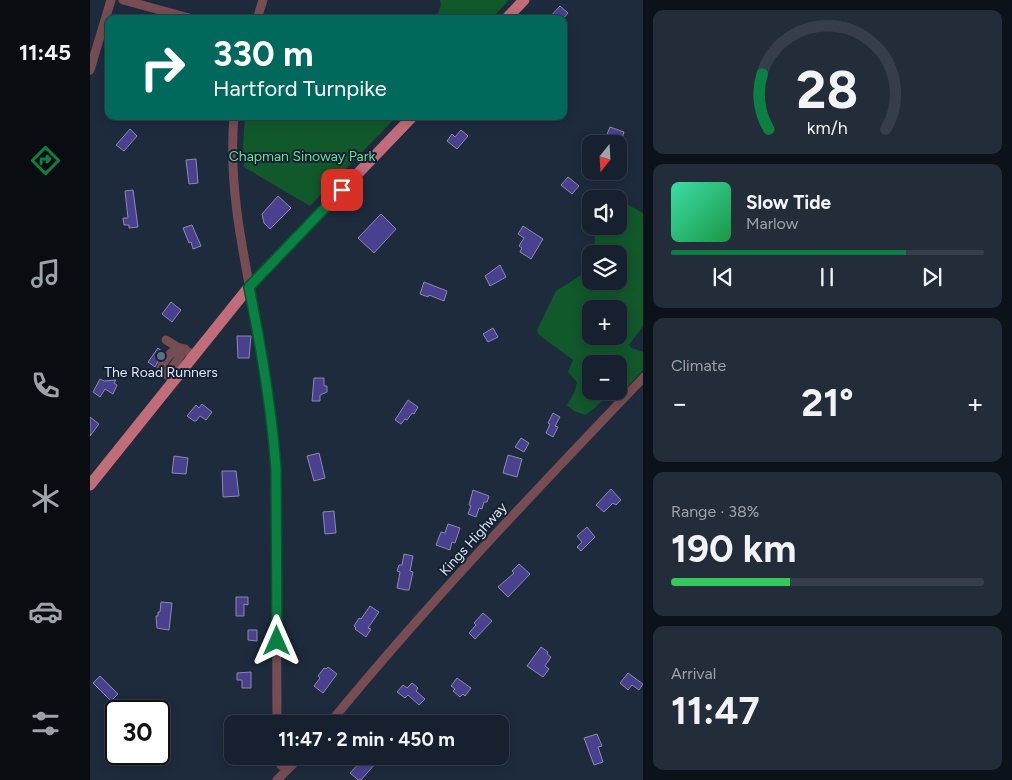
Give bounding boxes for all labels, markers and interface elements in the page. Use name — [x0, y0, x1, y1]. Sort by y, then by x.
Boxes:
text: 330 m — [213, 33, 313, 75]
icon: right — [130, 35, 195, 100]
text: 11:45 — [19, 39, 71, 66]
text: 28 — [797, 59, 858, 121]
text: Hartford Turnpike — [213, 75, 387, 102]
text: km/h — [807, 117, 848, 138]
north arrow — [582, 135, 628, 180]
map controls — [582, 135, 627, 400]
icon: directions — [28, 143, 63, 178]
park label: Chapman Sinoway Park — [229, 148, 375, 165]
pin — [321, 169, 363, 211]
icon: arrive — [328, 176, 356, 204]
button: sound — [582, 190, 627, 235]
text: Slow Tide — [746, 191, 831, 214]
text: Marlow — [746, 214, 798, 233]
button: layers — [582, 245, 627, 290]
icon: music — [28, 256, 63, 291]
icon: previous — [709, 263, 737, 291]
icon: pause — [813, 263, 841, 291]
icon: next — [918, 263, 946, 291]
button: + — [582, 300, 627, 345]
marker: The Road Runners — [155, 350, 167, 362]
button: − — [582, 355, 627, 400]
text: Climate — [671, 356, 726, 375]
place label: The Road Runners — [104, 364, 218, 381]
icon: phone — [28, 368, 63, 403]
text: 21° — [801, 380, 854, 426]
text: − — [671, 386, 688, 420]
text: + — [967, 386, 984, 420]
icon: climate — [28, 481, 63, 516]
street label: Kings Highway — [436, 499, 511, 579]
text: Range · 38% — [671, 502, 759, 521]
text: 190 km — [671, 526, 796, 572]
icon: car — [28, 594, 63, 629]
position arrow — [250, 614, 302, 666]
text: Arrival — [671, 664, 716, 683]
text: 11:47 — [671, 688, 760, 734]
speed limit sign: 30 — [105, 700, 170, 765]
icon: filters — [28, 706, 63, 741]
text: 11:47 · 2 min · 450 m — [278, 728, 455, 751]

